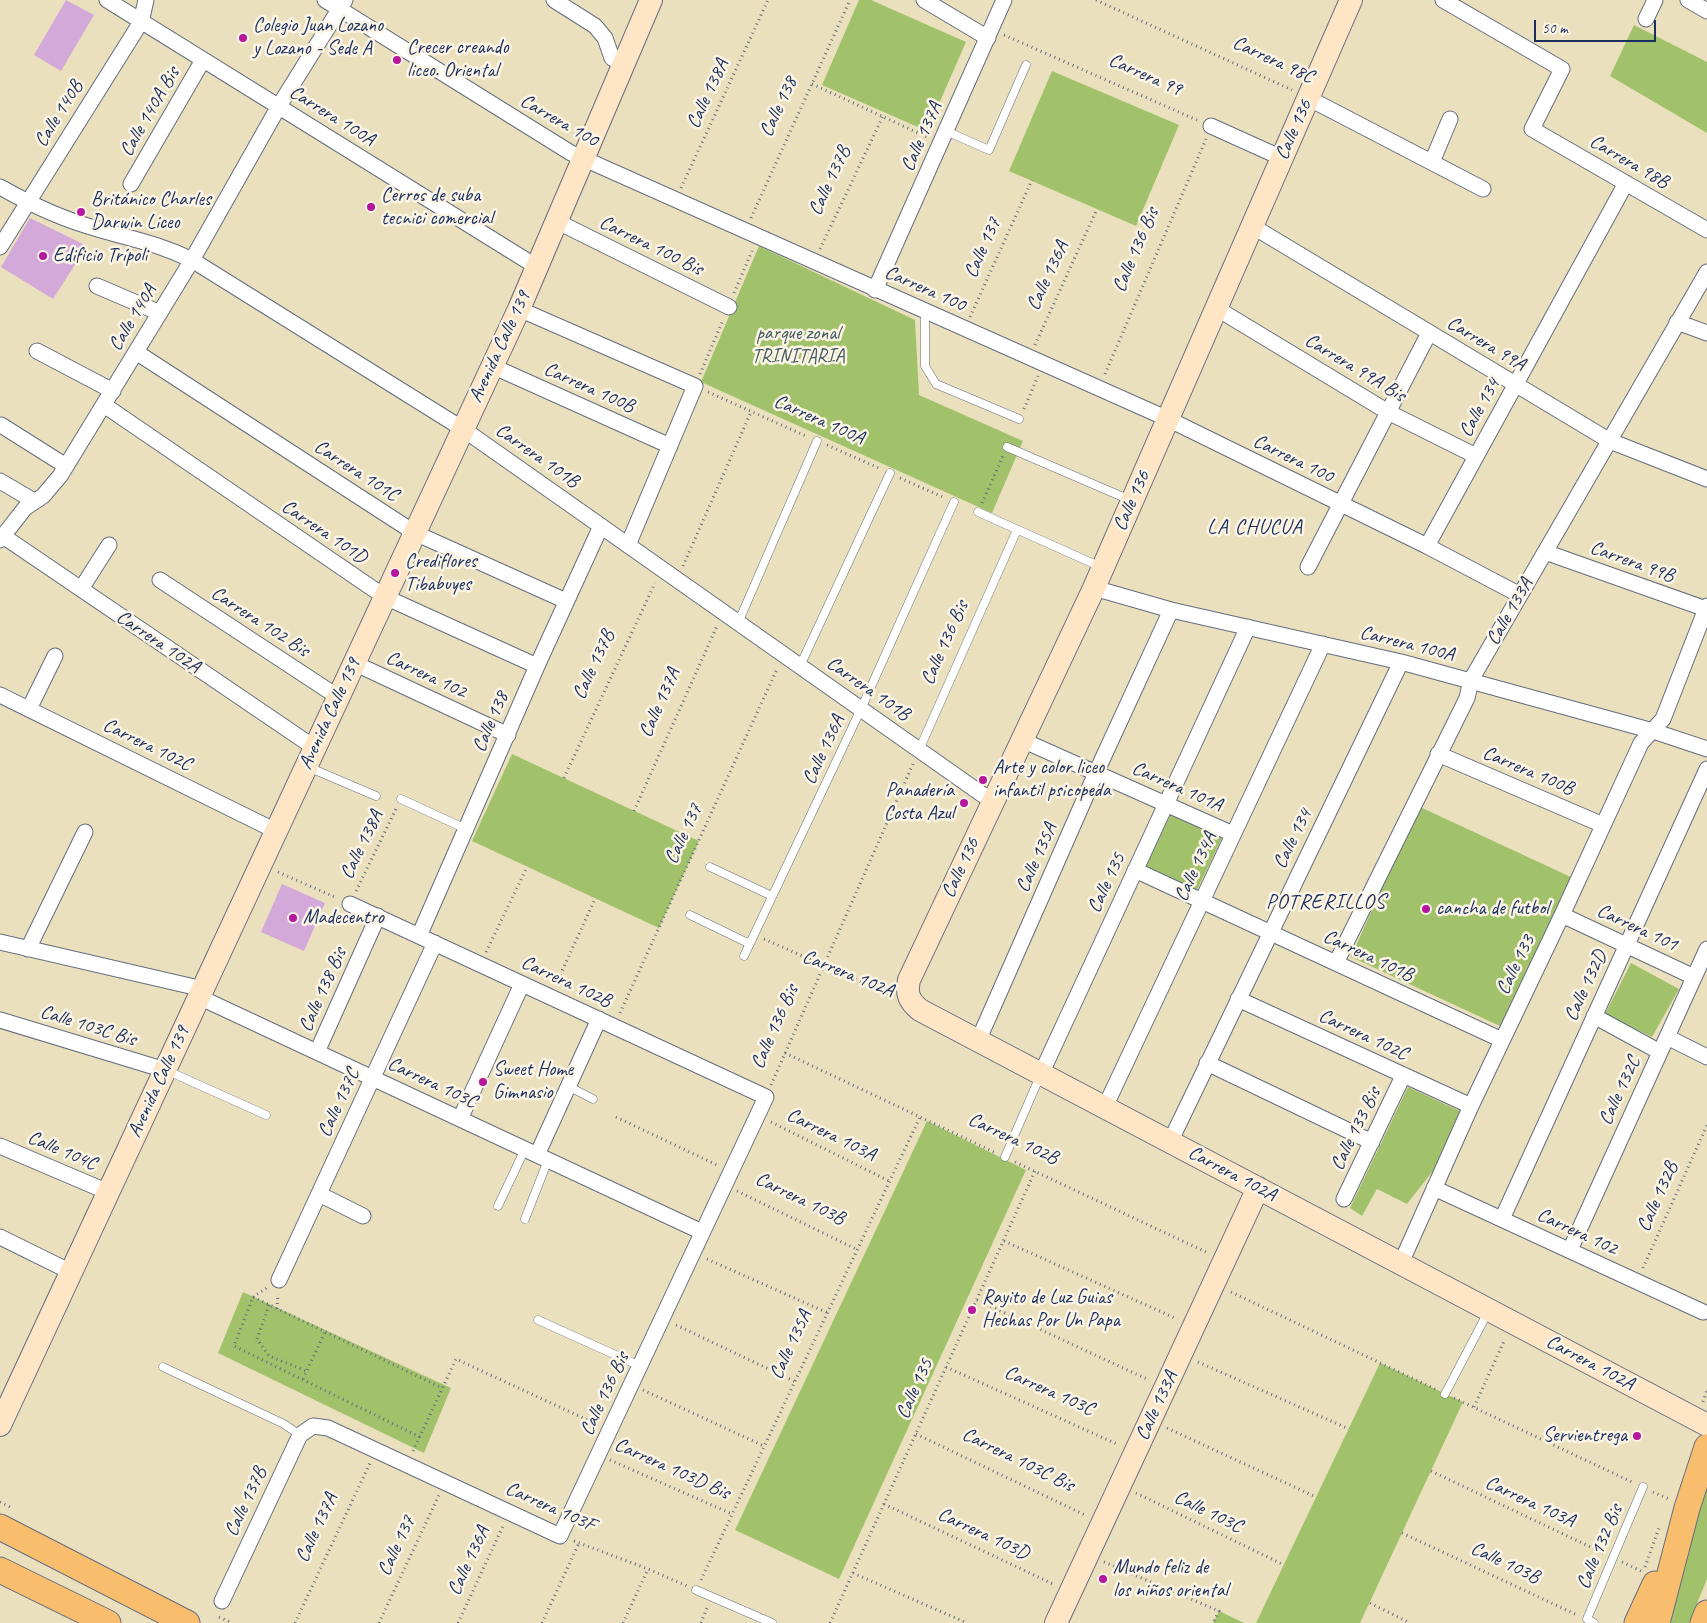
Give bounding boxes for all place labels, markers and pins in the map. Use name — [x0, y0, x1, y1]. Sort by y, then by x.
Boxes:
place label: Colegio Juan Lozano y Lozano - Sede A — [253, 14, 383, 61]
marker: Colegio Juan Lozano y Lozano - Sede A — [237, 32, 249, 44]
place label: Crecer creando liceo. Oriental — [407, 36, 508, 83]
marker: Crecer creando liceo. Oriental — [391, 54, 403, 66]
place label: Cerros de suba tecnici comercial — [381, 184, 493, 231]
place label: Británico Charles Darwin Liceo — [91, 188, 211, 235]
marker: Cerros de suba tecnici comercial — [365, 201, 377, 213]
marker: Británico Charles Darwin Liceo — [75, 206, 87, 218]
place label: Edificio Trípoli — [53, 244, 147, 268]
marker: Edificio Trípoli — [37, 250, 49, 262]
place label: Crediflores Tibabuyes — [405, 550, 477, 597]
marker: Crediflores Tibabuyes — [389, 567, 401, 579]
place label: Arte y color liceo infantil psicopeda — [993, 756, 1110, 803]
marker: Arte y color liceo infantil psicopeda — [977, 774, 989, 786]
place label: Panadería Costa Azul — [884, 779, 954, 826]
marker: Panadería Costa Azul — [958, 797, 970, 809]
place label: cancha de futbol — [1436, 897, 1549, 921]
marker: cancha de futbol — [1420, 903, 1432, 915]
place label: Madecentro — [303, 906, 384, 930]
marker: Madecentro — [287, 912, 299, 924]
place label: Sweet Home Gimnasio — [493, 1058, 573, 1105]
marker: Sweet Home Gimnasio — [477, 1076, 489, 1088]
place label: Rayito de Luz Guias Hechas Por Un Papa — [982, 1286, 1120, 1333]
marker: Rayito de Luz Guias Hechas Por Un Papa — [966, 1304, 978, 1316]
place label: Servientrega — [1543, 1424, 1627, 1448]
marker: Servientrega — [1631, 1430, 1643, 1442]
place label: Mundo feliz de los niños oriental — [1113, 1556, 1228, 1603]
marker: Mundo feliz de los niños oriental — [1097, 1573, 1109, 1585]

